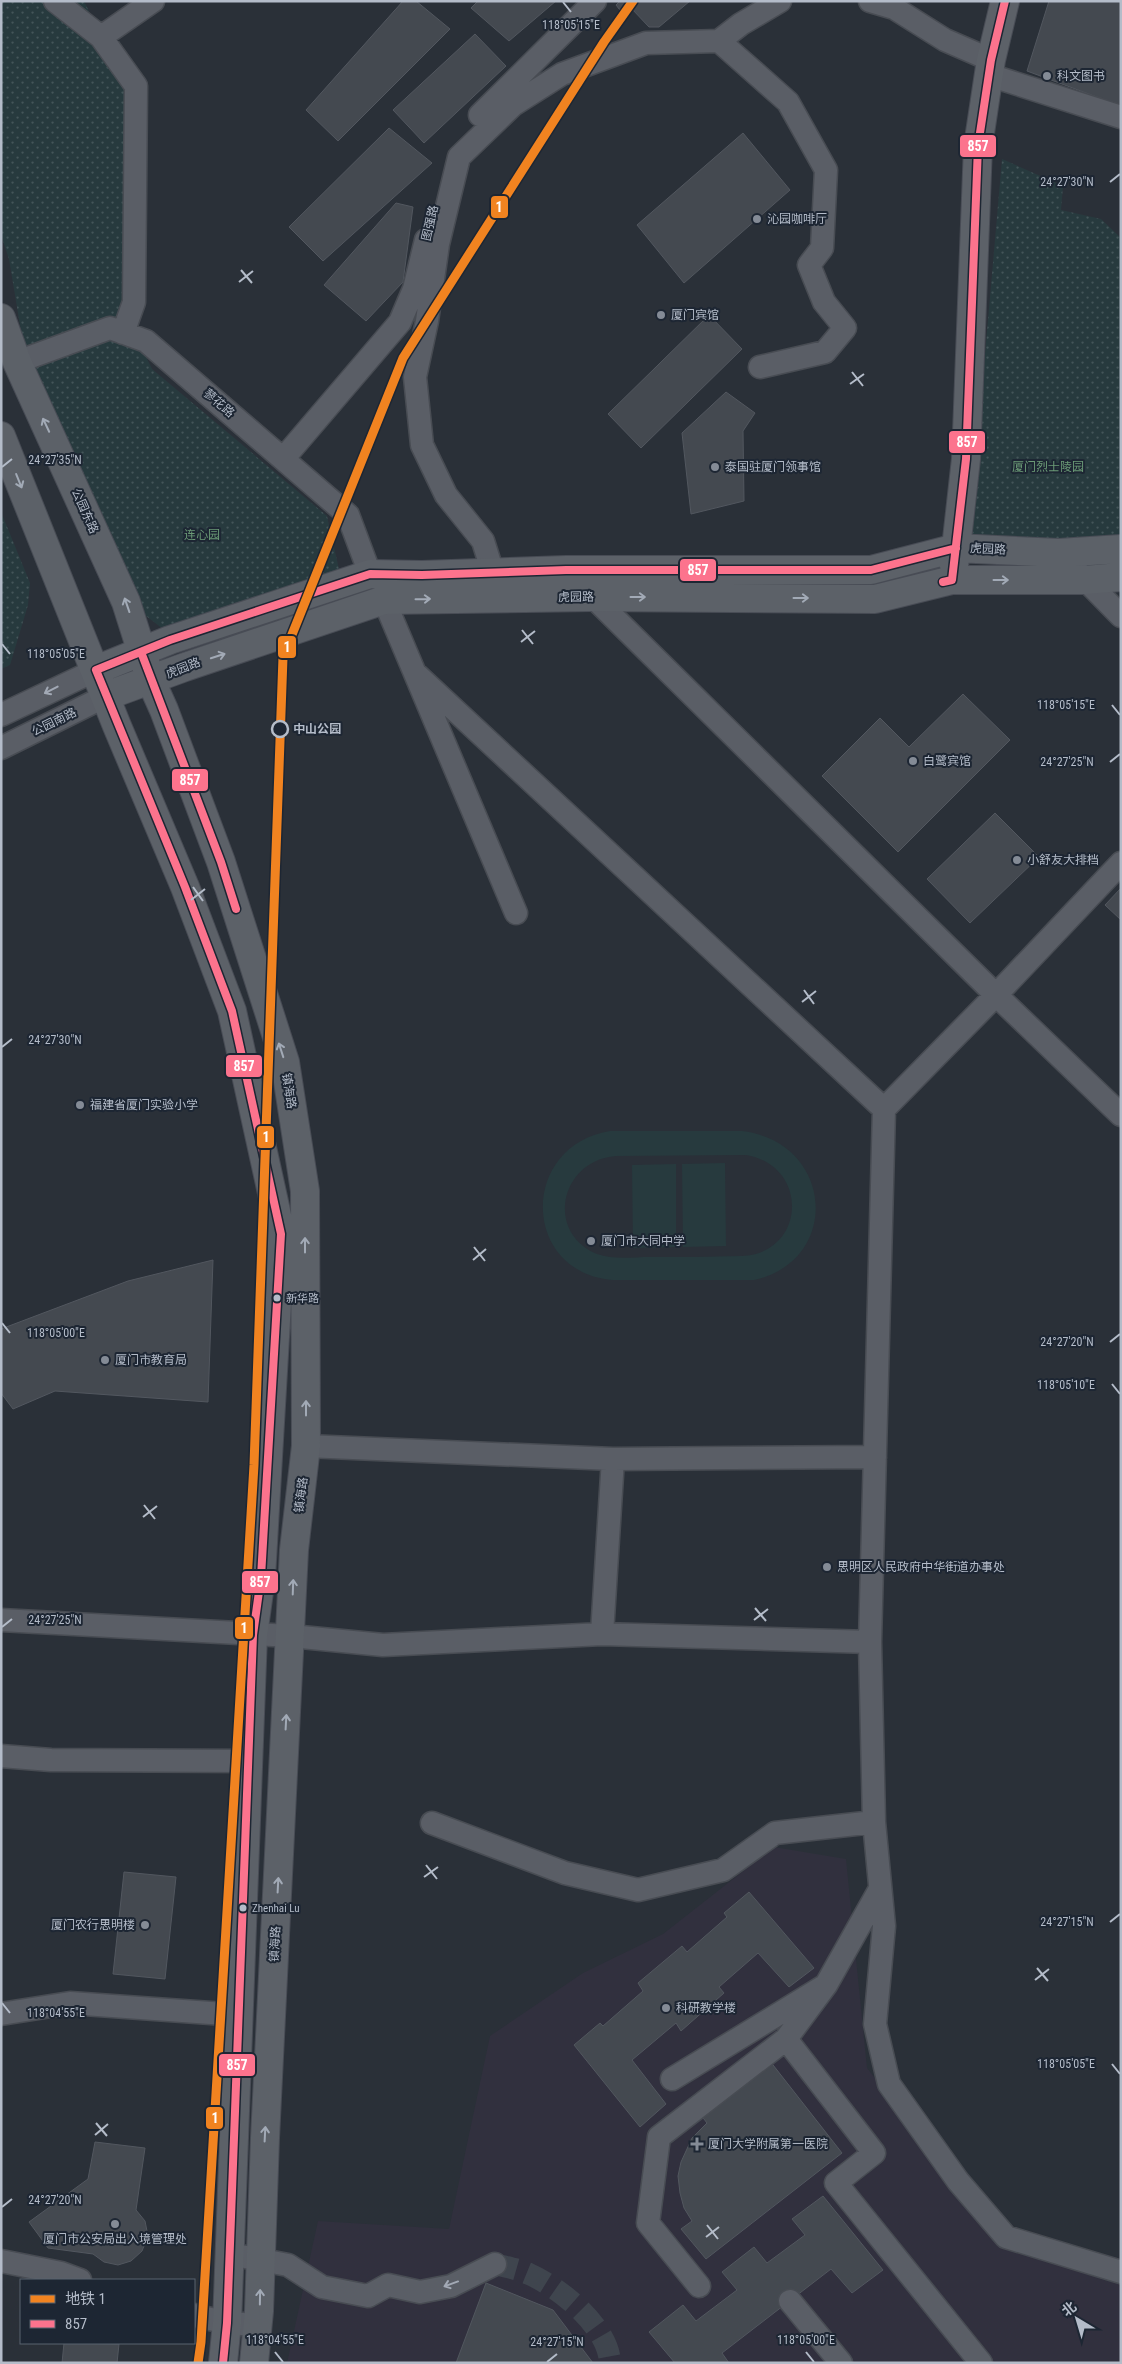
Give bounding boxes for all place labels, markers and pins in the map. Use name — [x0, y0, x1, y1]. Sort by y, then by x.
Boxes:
place label: 科文图书 — [1057, 69, 1105, 83]
marker: 科文图书 — [1041, 70, 1053, 82]
place label: 沁园咖啡厅 — [767, 212, 827, 226]
marker: 沁园咖啡厅 — [751, 213, 763, 225]
place label: 厦门宾馆 — [671, 308, 719, 322]
marker: 厦门宾馆 — [655, 309, 667, 321]
place label: 泰国驻厦门领事馆 — [725, 460, 821, 474]
marker: 泰国驻厦门领事馆 — [709, 461, 721, 473]
marker: 中山公园 — [271, 720, 289, 738]
place label: 中山公园 — [293, 722, 341, 736]
place label: 白鹭宾馆 — [923, 754, 971, 768]
marker: 白鹭宾馆 — [907, 755, 919, 767]
place label: 小舒友大排档 — [1027, 853, 1099, 867]
marker: 小舒友大排档 — [1011, 854, 1023, 866]
place label: 福建省厦门实验小学 — [90, 1098, 198, 1112]
marker: 福建省厦门实验小学 — [74, 1099, 86, 1111]
place label: 厦门市大同中学 — [601, 1234, 685, 1248]
marker: 厦门市大同中学 — [585, 1235, 597, 1247]
place label: 新华路 — [286, 1292, 319, 1305]
marker: 新华路 — [272, 1293, 282, 1303]
place label: 厦门市教育局 — [115, 1353, 187, 1367]
marker: 厦门市教育局 — [99, 1354, 111, 1366]
place label: 思明区人民政府中华街道办事处 — [837, 1560, 1005, 1574]
marker: 思明区人民政府中华街道办事处 — [821, 1561, 833, 1573]
place label: Zhenhai Lu — [252, 1902, 300, 1915]
marker: Zhenhai Lu — [238, 1903, 248, 1913]
place label: 厦门农行思明楼 — [51, 1918, 135, 1932]
marker: 厦门农行思明楼 — [139, 1919, 151, 1931]
place label: 科研教学楼 — [676, 2001, 736, 2015]
marker: 科研教学楼 — [660, 2002, 672, 2014]
marker: 厦门大学附属第一医院 — [690, 2137, 704, 2151]
place label: 厦门大学附属第一医院 — [708, 2137, 828, 2151]
marker: 厦门市公安局出入境管理处 — [109, 2218, 121, 2230]
place label: 厦门市公安局出入境管理处 — [43, 2232, 187, 2246]

